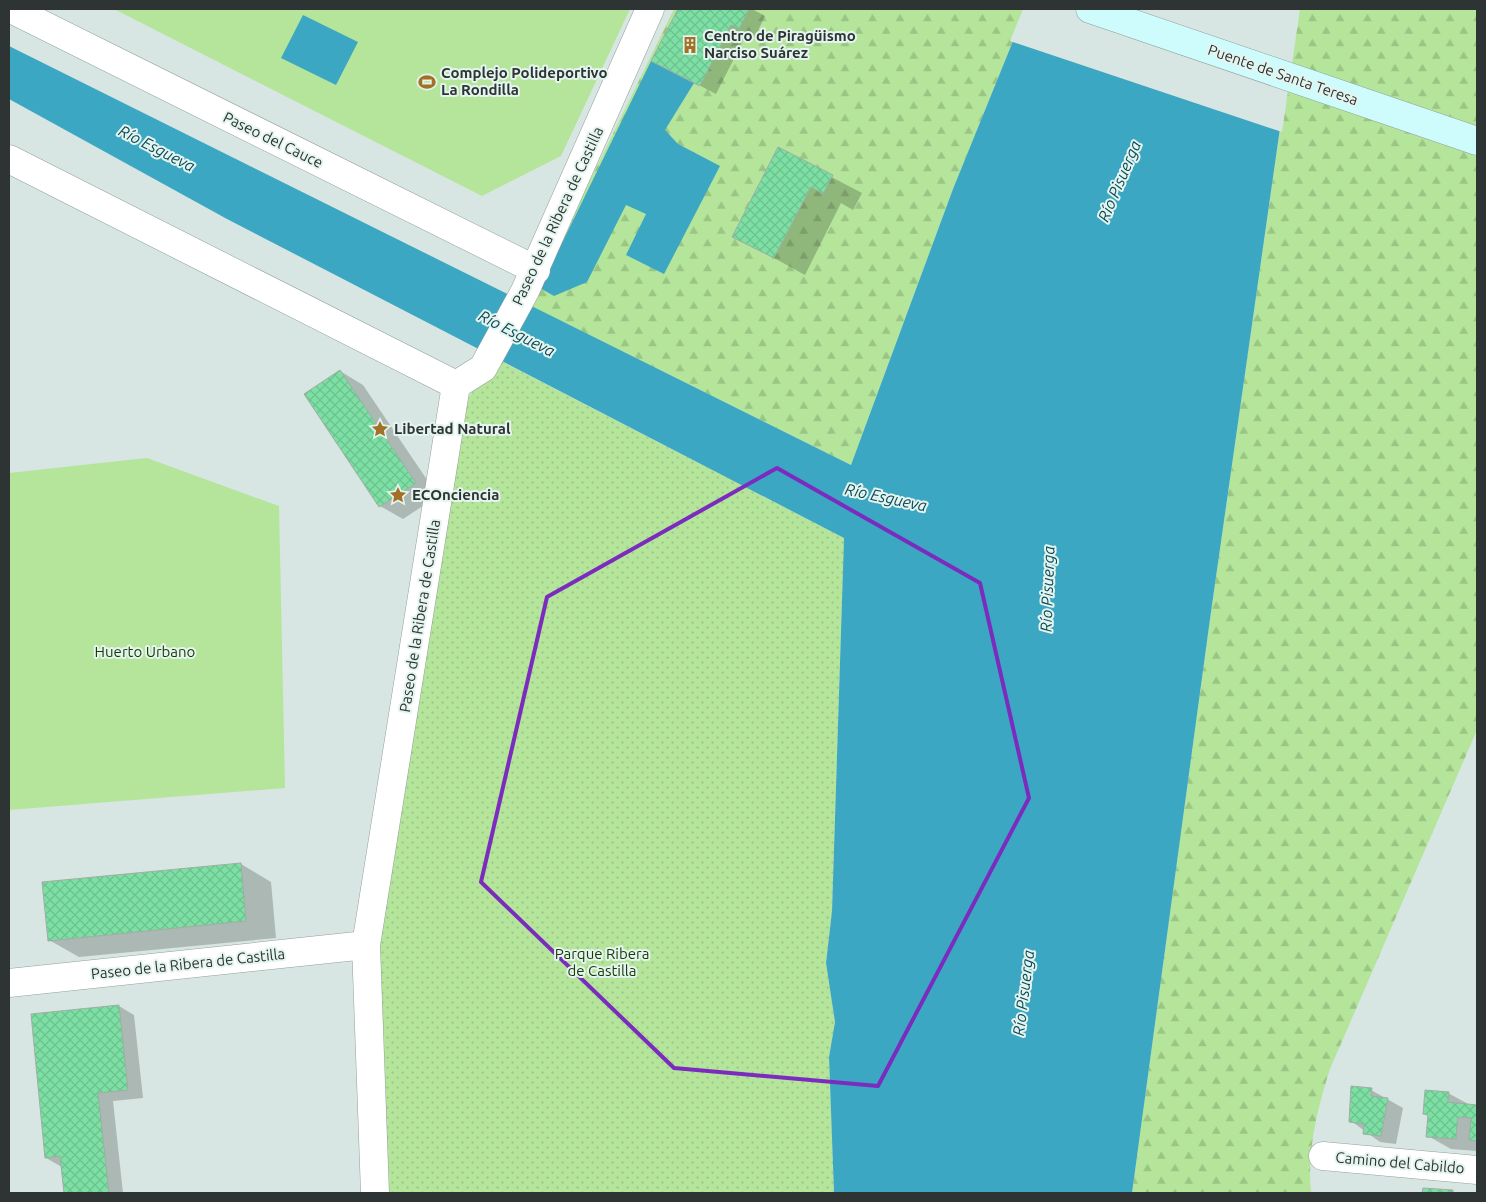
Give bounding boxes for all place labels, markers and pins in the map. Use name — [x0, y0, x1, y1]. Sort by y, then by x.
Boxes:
place label: Centro de Piragüismo Narciso Suárez — [704, 27, 856, 61]
building icon: Centro de Piragüismo Narciso Suárez — [680, 35, 700, 55]
place label: Complejo Polideportivo La Rondilla — [441, 64, 608, 98]
sports icon: Complejo Polideportivo La Rondilla — [417, 72, 437, 92]
place icon: Libertad Natural — [370, 419, 390, 439]
place label: Libertad Natural — [394, 420, 511, 437]
place icon: ECOnciencia — [388, 485, 408, 505]
place label: ECOnciencia — [412, 486, 499, 503]

